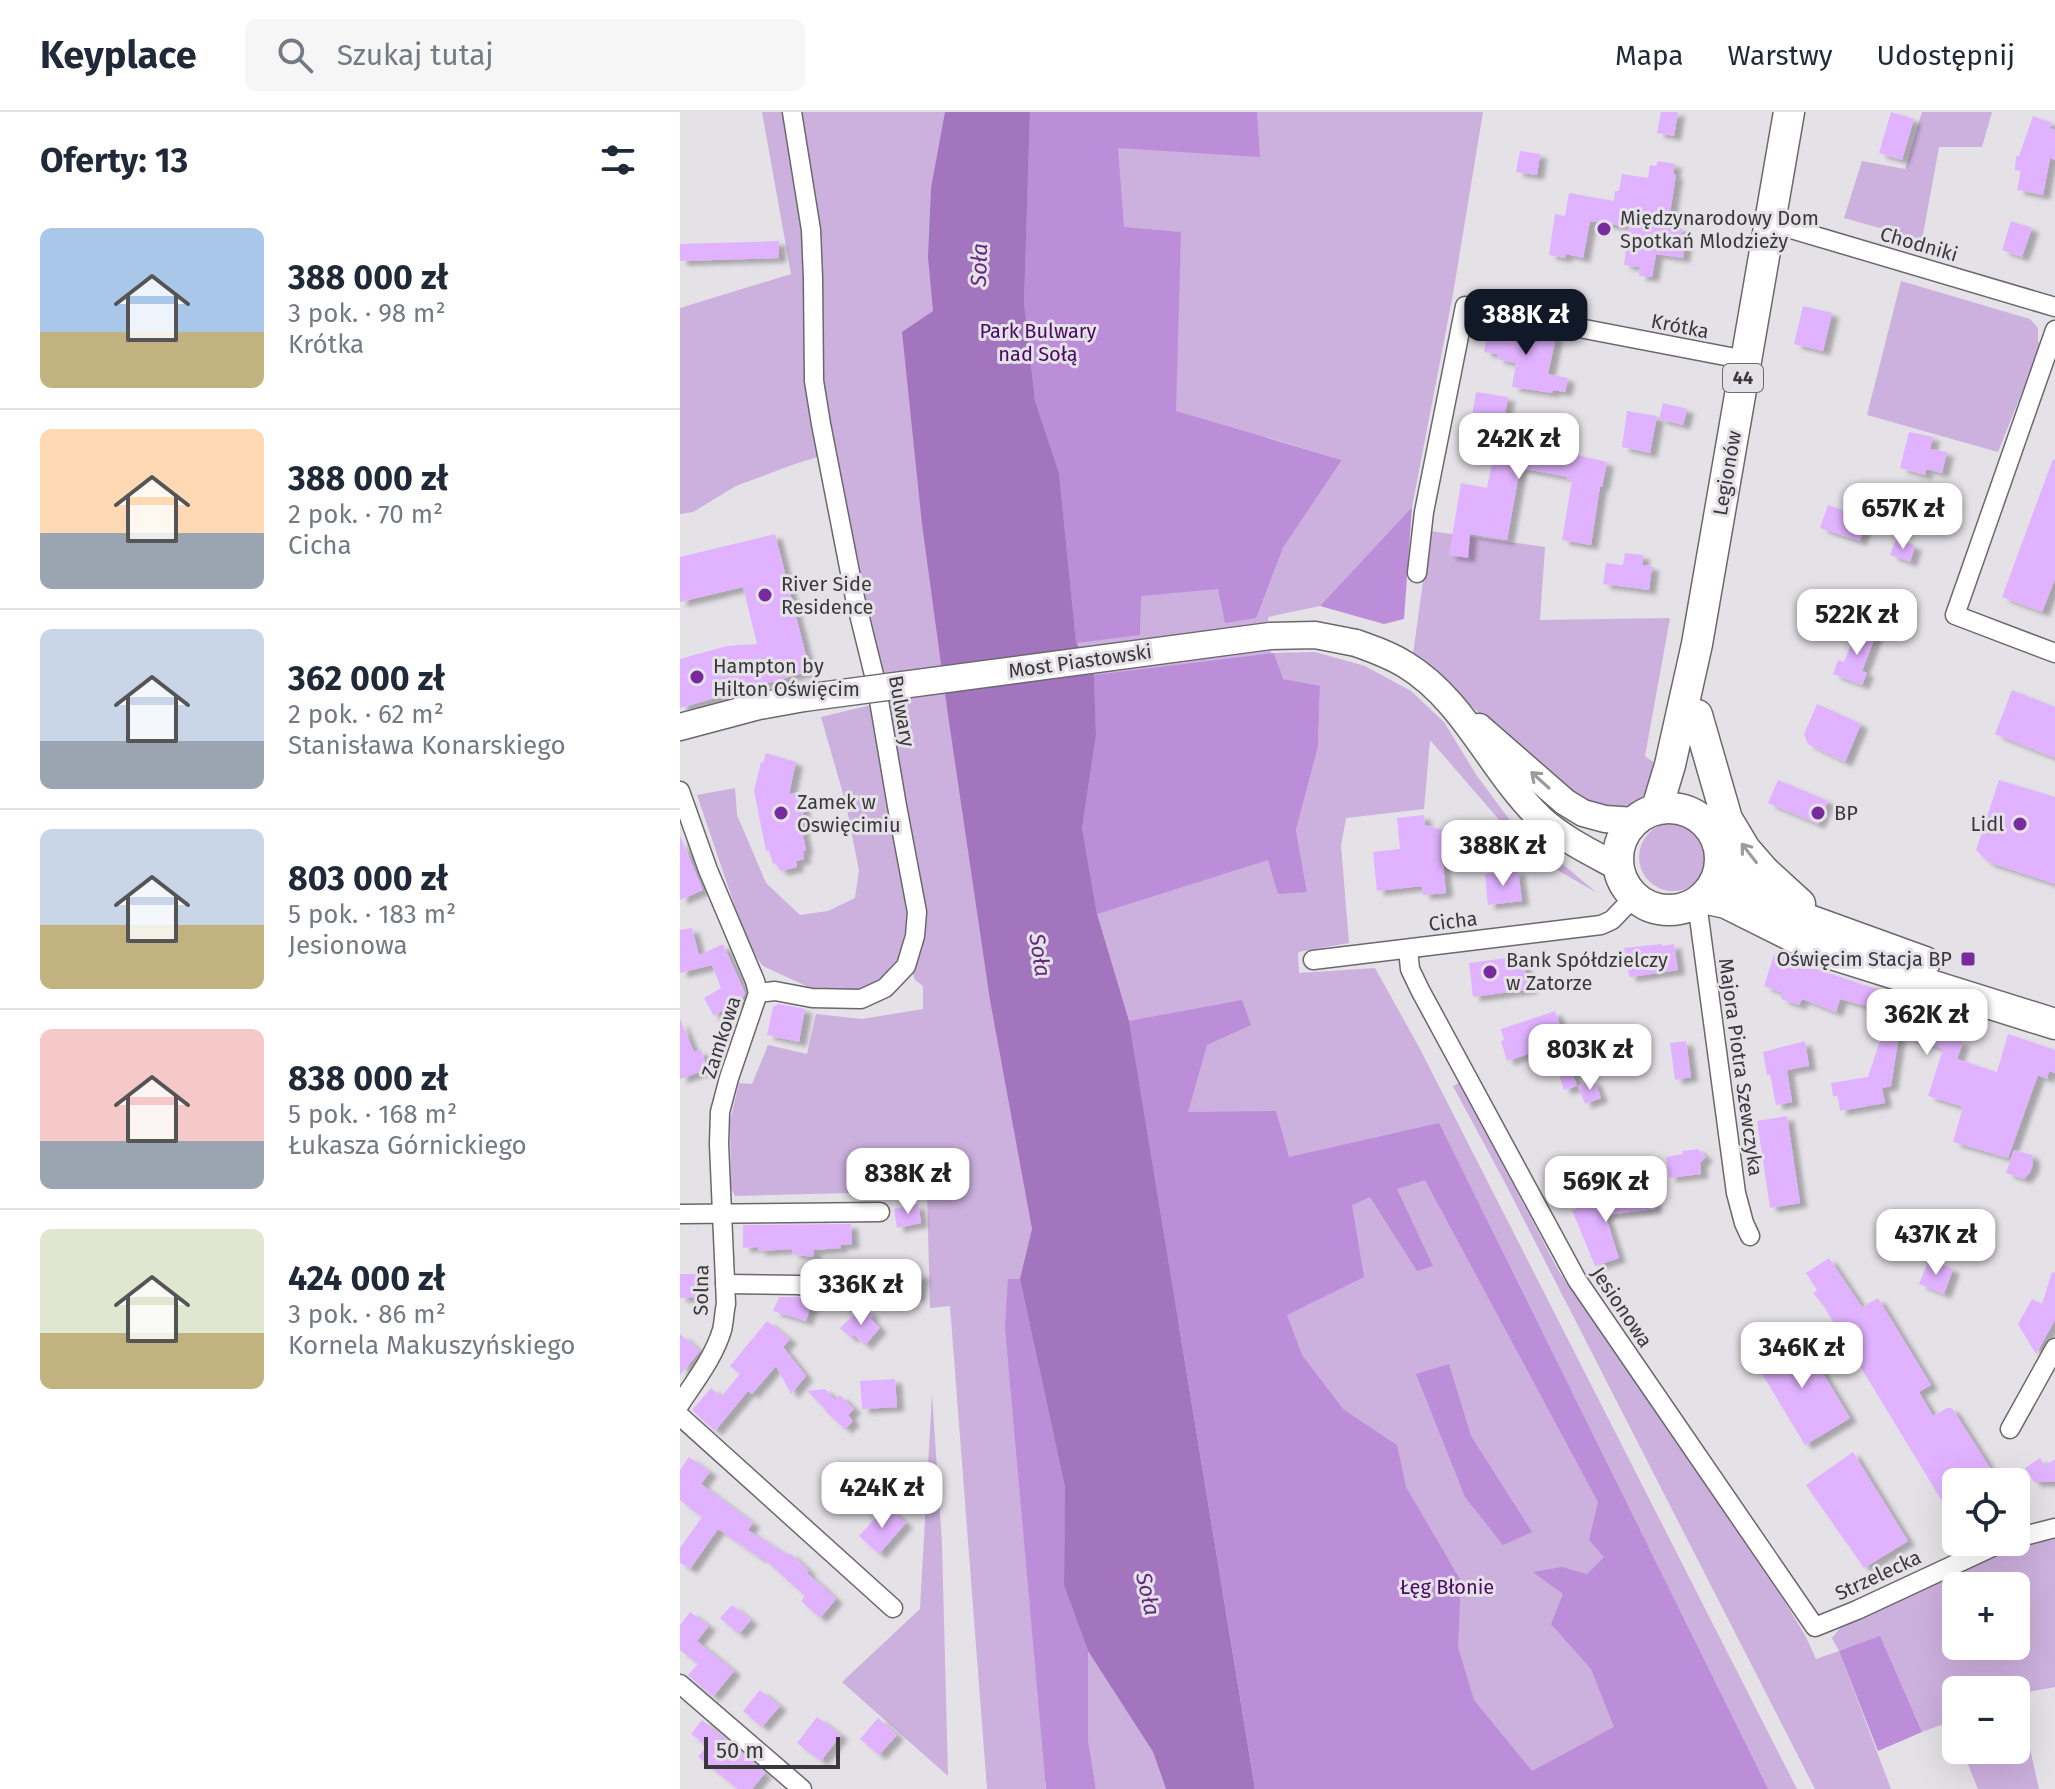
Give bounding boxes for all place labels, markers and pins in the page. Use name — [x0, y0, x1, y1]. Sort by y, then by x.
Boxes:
place label: Międzynarodowy Dom Spotkań Mlodzieży — [1620, 206, 1819, 253]
marker: Międzynarodowy Dom Spotkań Mlodzieży — [1595, 220, 1613, 238]
pin: 388K zł — [1452, 289, 1600, 357]
pin: 242K zł — [1445, 413, 1593, 481]
pin: 657K zł — [1829, 483, 1977, 551]
place label: River Side Residence — [781, 572, 873, 619]
marker: River Side Residence — [756, 586, 774, 604]
pin: 522K zł — [1783, 589, 1931, 657]
place label: Hampton by Hilton Oświęcim — [713, 654, 860, 701]
marker: Hampton by Hilton Oświęcim — [688, 668, 706, 686]
place label: Zamek w Oswięcimiu — [797, 790, 901, 837]
place label: BP — [1834, 801, 1858, 825]
marker: Zamek w Oswięcimiu — [772, 804, 790, 822]
marker: BP — [1809, 804, 1827, 822]
place label: Lidl — [1971, 812, 2004, 836]
marker: Lidl — [2011, 815, 2029, 833]
pin: 388K zł — [1429, 820, 1577, 888]
place label: Oświęcim Stacja BP — [1776, 947, 1952, 971]
place label: Bank Spółdzielczy w Zatorze — [1506, 948, 1668, 995]
marker: Oświęcim Stacja BP — [1959, 950, 1977, 968]
marker: Bank Spółdzielczy w Zatorze — [1481, 963, 1499, 981]
pin: 362K zł — [1853, 989, 2001, 1057]
pin: 803K zł — [1516, 1024, 1664, 1092]
pin: 838K zł — [834, 1148, 982, 1216]
pin: 569K zł — [1532, 1156, 1680, 1224]
pin: 437K zł — [1862, 1209, 2010, 1277]
pin: 336K zł — [787, 1259, 935, 1327]
pin: 346K zł — [1728, 1322, 1876, 1390]
pin: 424K zł — [808, 1462, 956, 1530]

